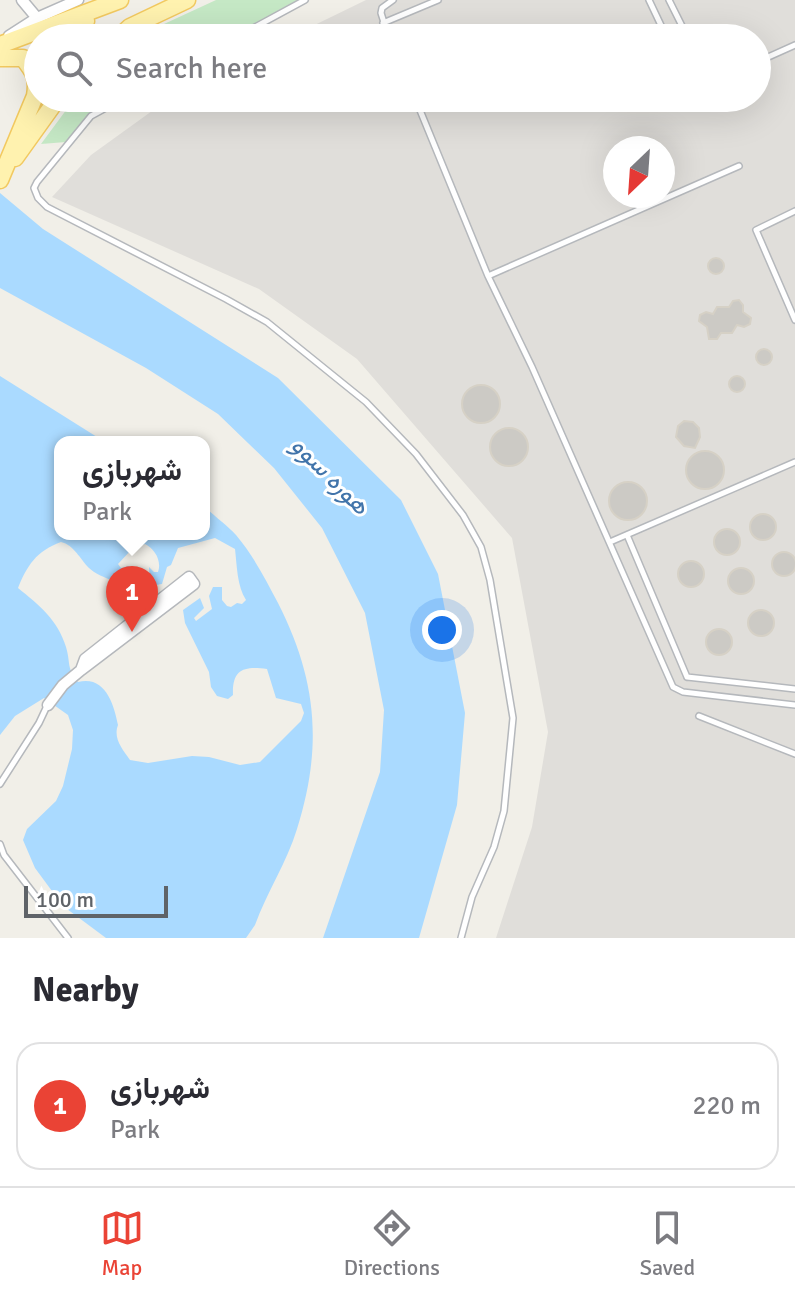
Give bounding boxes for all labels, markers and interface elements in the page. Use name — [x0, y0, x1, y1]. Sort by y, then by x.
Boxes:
search box — [24, 24, 771, 112]
icon: search — [52, 46, 96, 90]
text: Search here — [116, 50, 267, 87]
north arrow — [603, 136, 675, 208]
water label: هوره سوو — [284, 430, 377, 522]
popup — [54, 436, 210, 540]
text: شهربازی — [82, 452, 182, 489]
text: Park — [82, 496, 132, 528]
pin: 1 — [106, 566, 158, 632]
your location — [422, 610, 462, 650]
scale bar — [24, 882, 168, 918]
text: 100 m — [36, 886, 94, 913]
text: Nearby — [32, 969, 139, 1011]
text: شهربازی — [110, 1070, 210, 1107]
text: 1 — [53, 1090, 67, 1122]
text: 220 m — [692, 1090, 761, 1122]
text: Park — [110, 1114, 160, 1146]
tab: Map — [100, 1206, 144, 1281]
tab: Directions — [344, 1206, 440, 1281]
tab: Saved — [640, 1206, 695, 1281]

